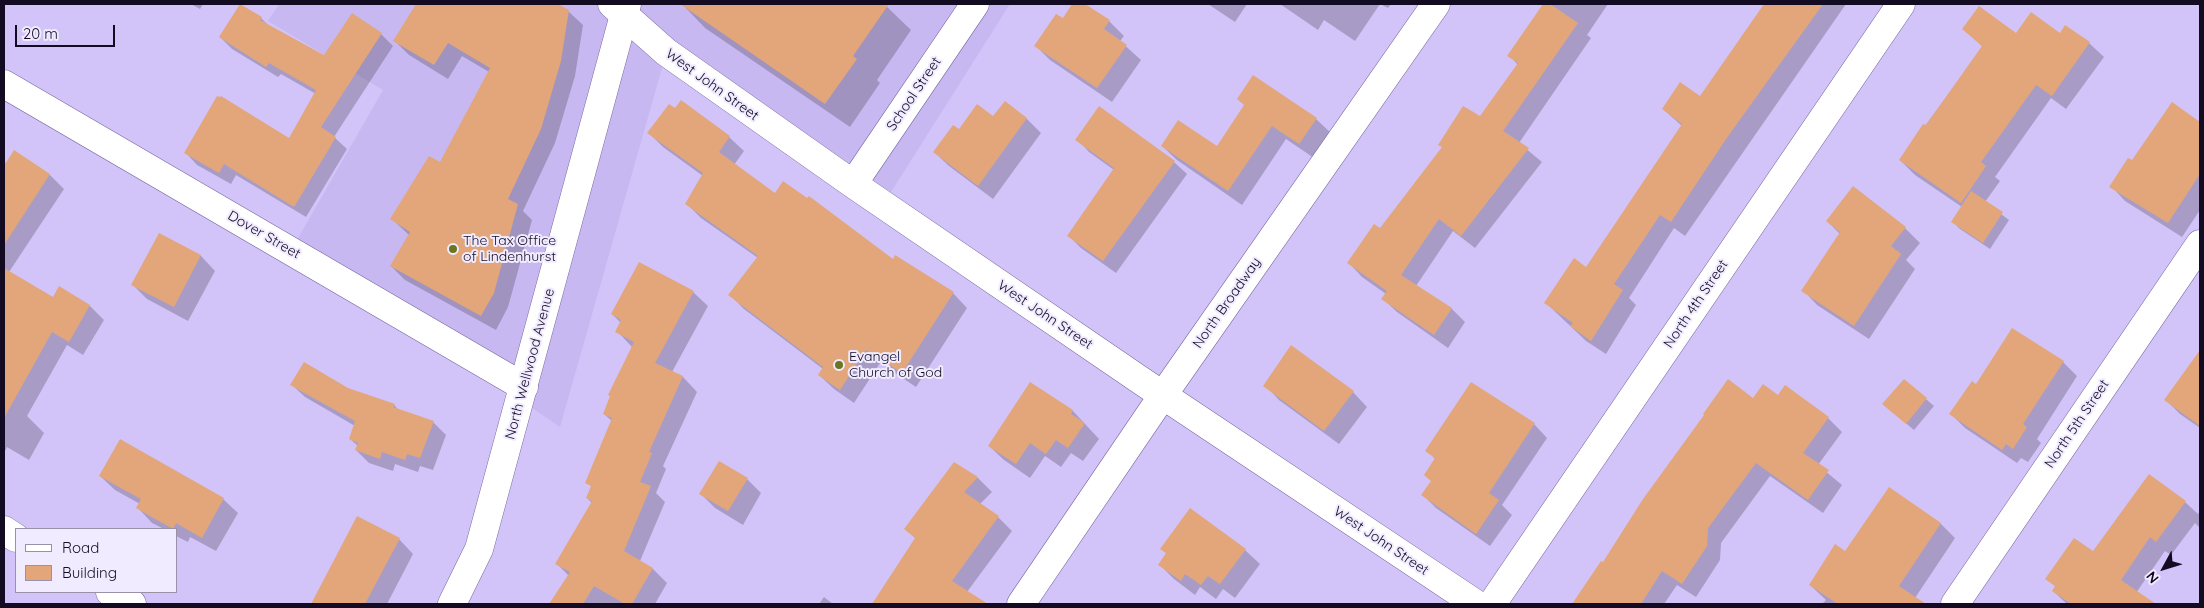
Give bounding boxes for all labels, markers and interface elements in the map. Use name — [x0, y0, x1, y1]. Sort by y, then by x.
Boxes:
scale bar — [18, 15, 118, 47]
text: 20 m — [23, 24, 58, 43]
street label: West John Street — [662, 46, 762, 124]
street label: School Street — [883, 54, 945, 134]
street label: Dover Street — [225, 207, 303, 263]
place label: The Tax Office of Lindenhurst — [463, 233, 556, 266]
marker: The Tax Office of Lindenhurst — [447, 243, 459, 255]
street label: North Broadway — [1189, 254, 1265, 352]
street label: North 4th Street — [1660, 257, 1732, 351]
street label: West John Street — [994, 277, 1096, 353]
street label: North Wellwood Avenue — [502, 287, 558, 441]
place label: Evangel Church of God — [849, 349, 942, 382]
marker: Evangel Church of God — [833, 359, 845, 371]
street label: North 5th Street — [2041, 377, 2113, 471]
street label: West John Street — [1330, 503, 1432, 579]
legend — [15, 528, 178, 593]
text: Road — [62, 538, 99, 557]
north arrow — [2139, 543, 2189, 593]
text: Building — [62, 563, 117, 582]
text: N — [2142, 568, 2163, 587]

